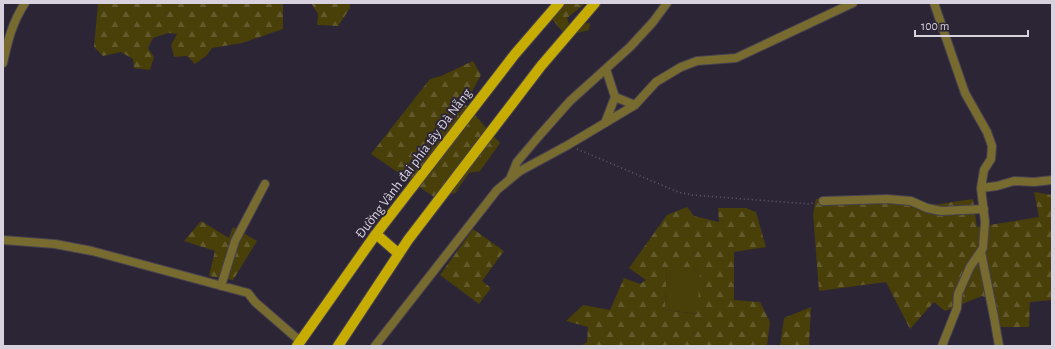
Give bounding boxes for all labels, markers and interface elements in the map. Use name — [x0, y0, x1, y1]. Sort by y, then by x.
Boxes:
scale bar — [915, 12, 1028, 38]
text: 100 m — [921, 20, 949, 32]
street label: Đường Vành đai phía tây Đà Nẵng — [352, 85, 475, 241]

